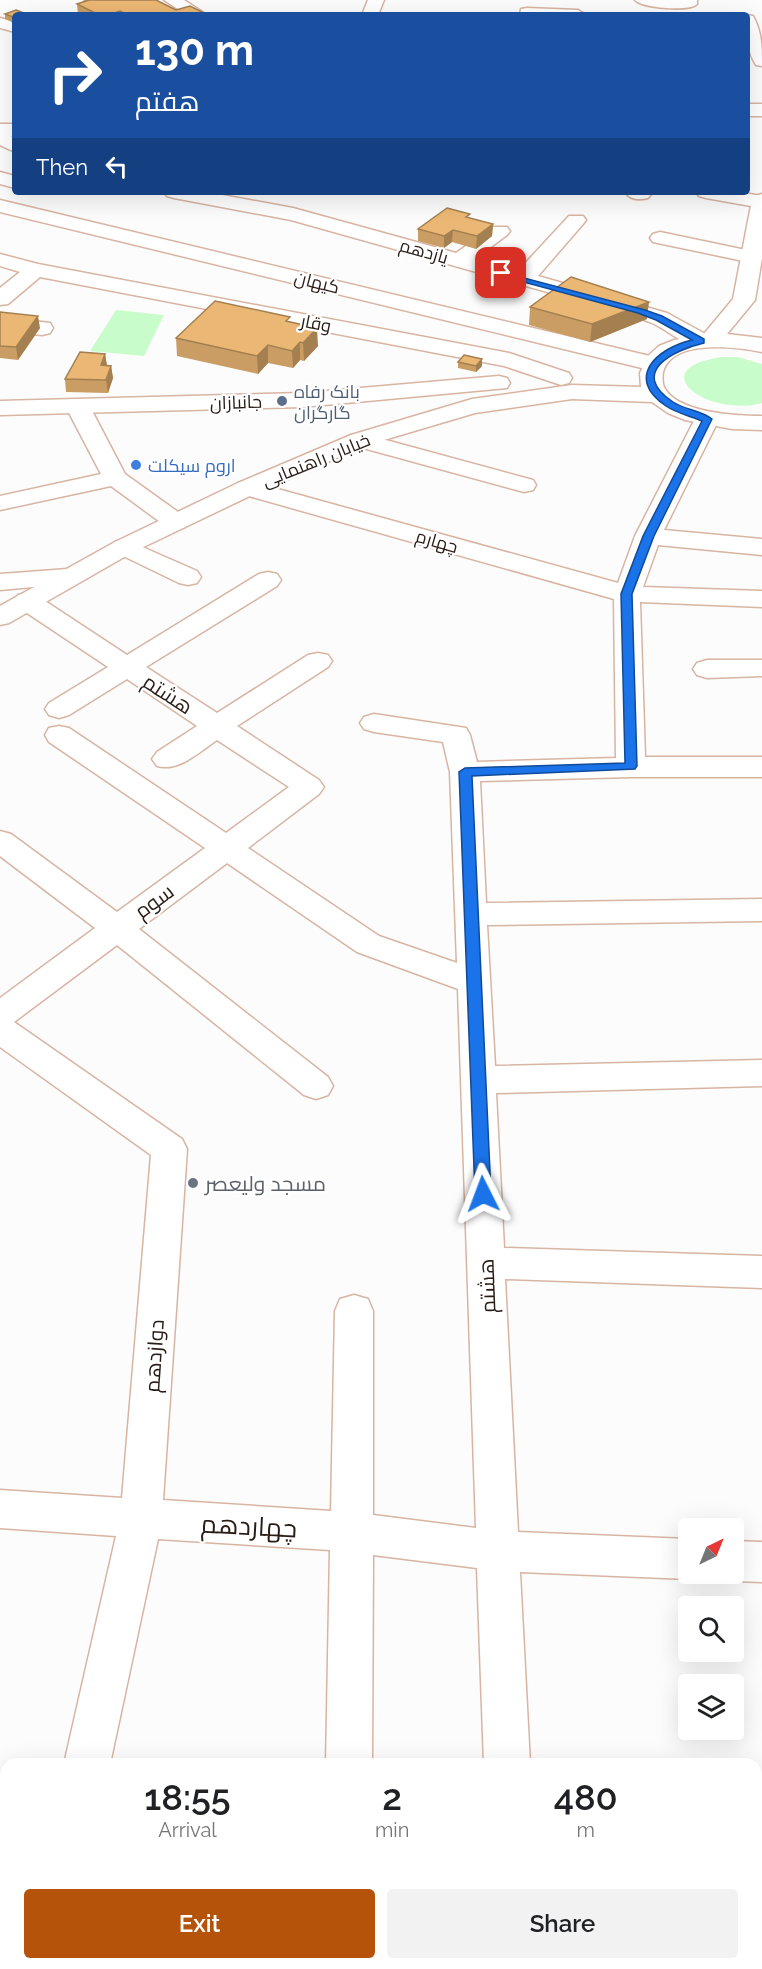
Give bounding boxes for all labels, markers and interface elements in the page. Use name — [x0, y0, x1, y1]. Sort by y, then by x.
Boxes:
text: 130 m — [135, 26, 254, 75]
icon: right — [36, 36, 114, 114]
text: هفتم — [135, 86, 199, 117]
icon: left — [100, 150, 133, 183]
text: Then — [36, 154, 88, 180]
street label: یازدهم — [397, 234, 451, 270]
pin — [475, 247, 526, 298]
icon: arrive — [484, 256, 517, 289]
street label: کیهان — [292, 266, 342, 299]
street label: وقار — [298, 310, 333, 337]
place label: بانک رفاه گارگران — [294, 381, 360, 424]
street label: جانبازان — [210, 391, 263, 414]
marker: بانک رفاه گارگران — [275, 394, 289, 408]
street label: خیابان راهنمایی — [259, 429, 373, 492]
place label: اروم سیکلت — [148, 455, 236, 478]
marker: اروم سیکلت — [129, 458, 143, 472]
street label: چهارم — [413, 525, 461, 559]
street label: هشتم — [137, 669, 198, 721]
street label: سوم — [129, 878, 180, 925]
position arrow — [451, 1162, 515, 1226]
place label: مسجد ولیعصر — [204, 1171, 326, 1196]
marker: مسجد ولیعصر — [186, 1176, 200, 1190]
street label: هشتم — [474, 1258, 502, 1314]
street label: دوازدهم — [139, 1318, 171, 1394]
street label: چهاردهم — [200, 1508, 298, 1547]
north arrow — [678, 1518, 744, 1584]
map controls — [678, 1518, 744, 1740]
button: search — [678, 1596, 744, 1662]
button: layers — [678, 1674, 744, 1740]
text: 18:55 — [144, 1776, 231, 1818]
text: 2 — [382, 1776, 402, 1818]
text: 480 — [554, 1776, 618, 1818]
text: Arrival — [158, 1818, 217, 1842]
text: min — [375, 1818, 409, 1842]
text: m — [576, 1818, 595, 1842]
button: Exit — [24, 1889, 375, 1958]
button: Share — [387, 1889, 738, 1958]

